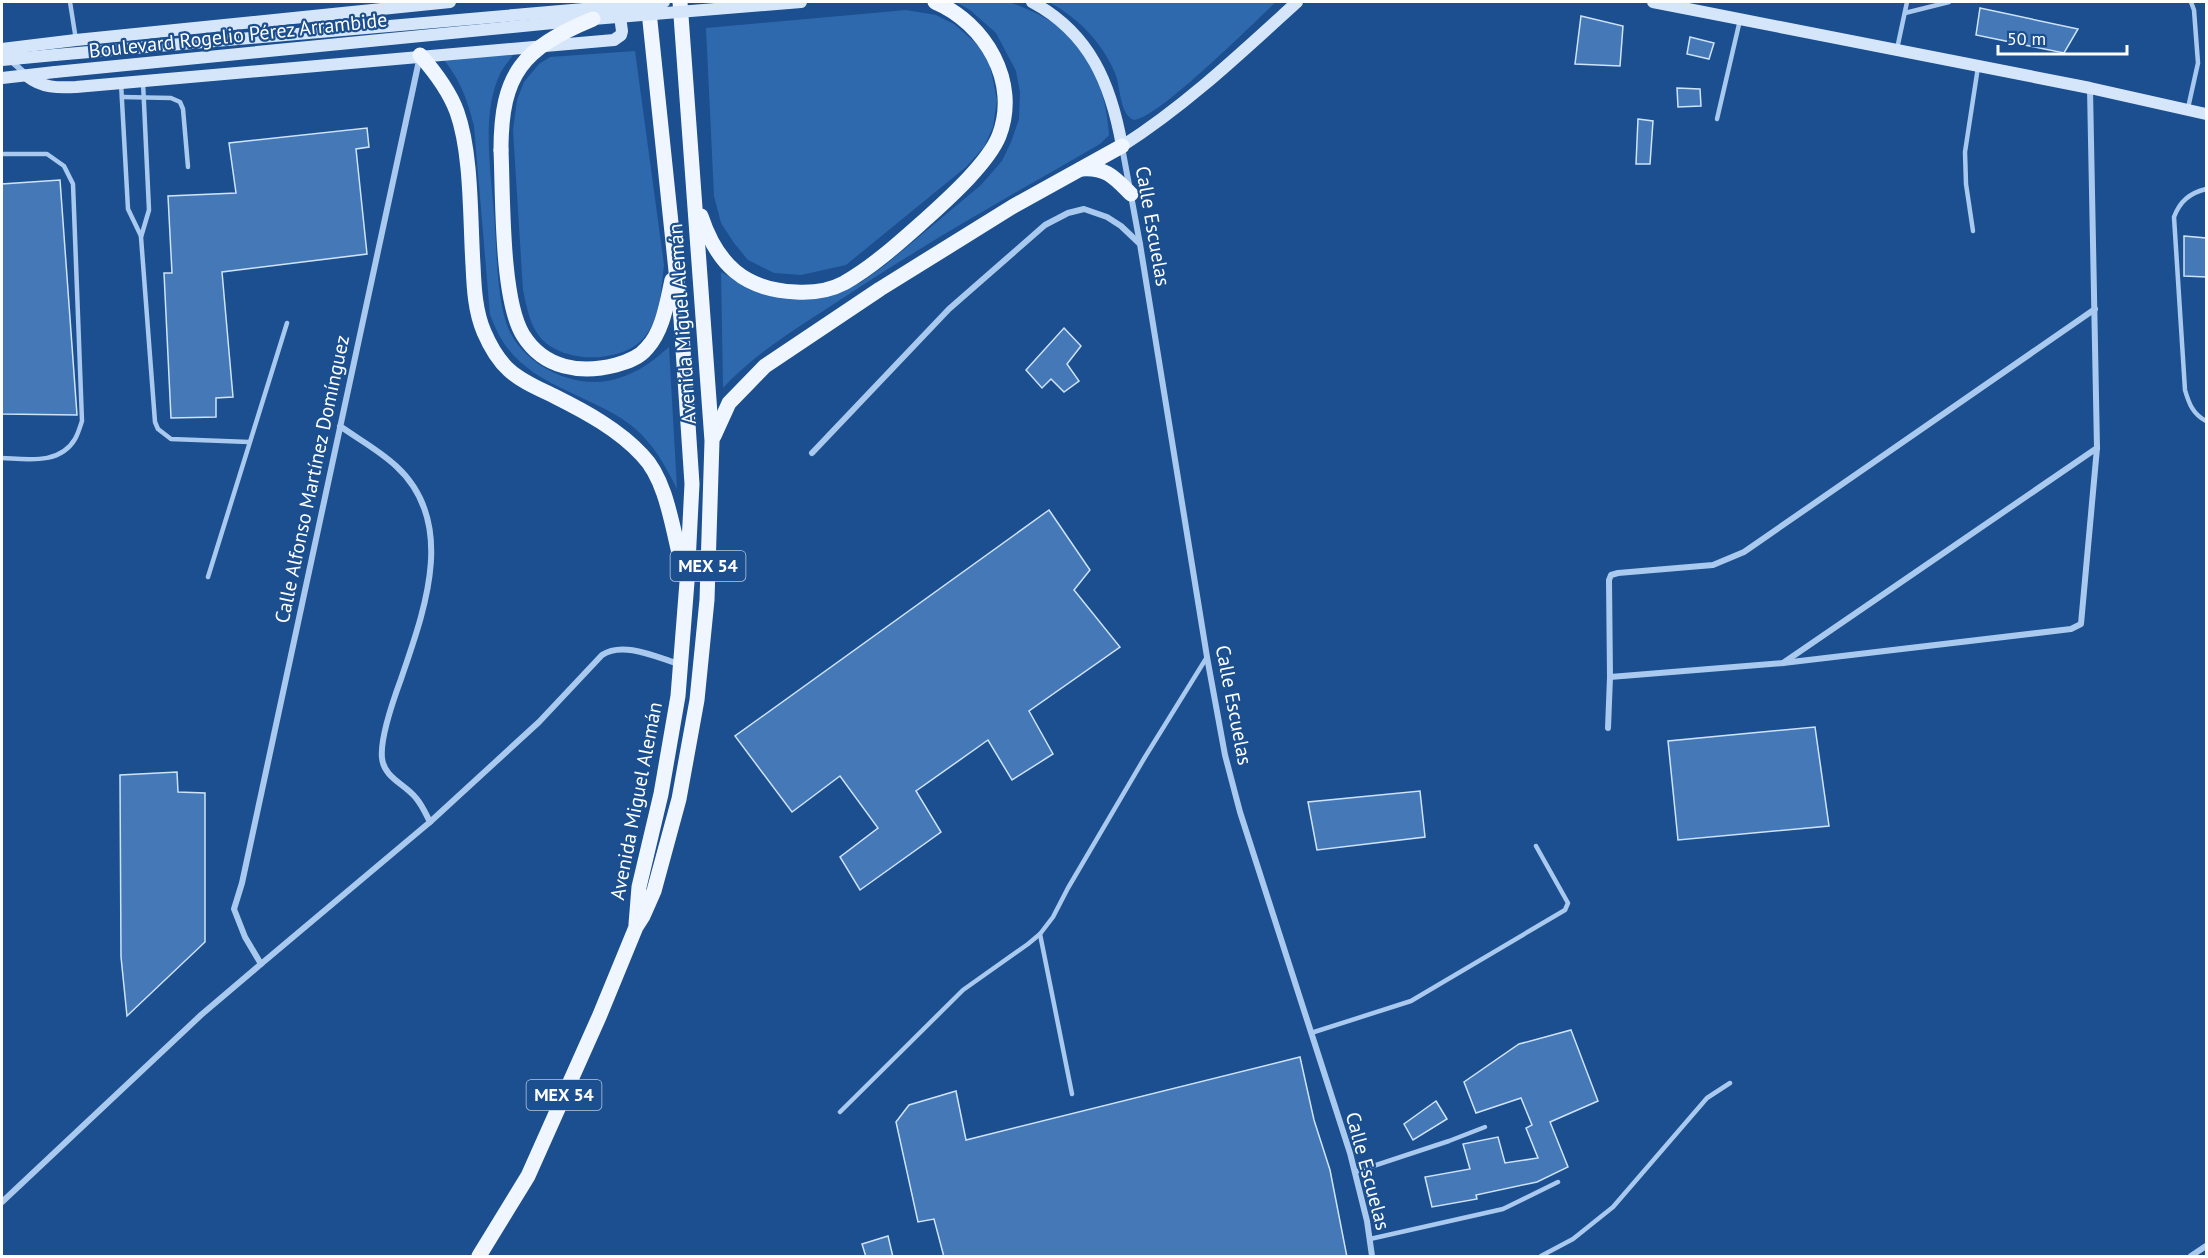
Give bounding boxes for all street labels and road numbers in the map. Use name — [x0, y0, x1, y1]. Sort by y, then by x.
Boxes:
street label: Boulevard Rogelio Pérez Arrambide — [87, 6, 389, 64]
street label: Calle Escuelas — [1130, 164, 1176, 288]
street label: Avenida Miguel Alemán — [662, 223, 702, 425]
street label: Calle Alfonso Martínez Domínguez — [269, 333, 355, 625]
road number: MEX 54 — [670, 551, 746, 581]
street label: Calle Escuelas — [1210, 643, 1258, 767]
street label: Avenida Miguel Alemán — [604, 700, 668, 902]
road number: MEX 54 — [526, 1080, 602, 1110]
street label: Calle Escuelas — [1340, 1109, 1396, 1233]

